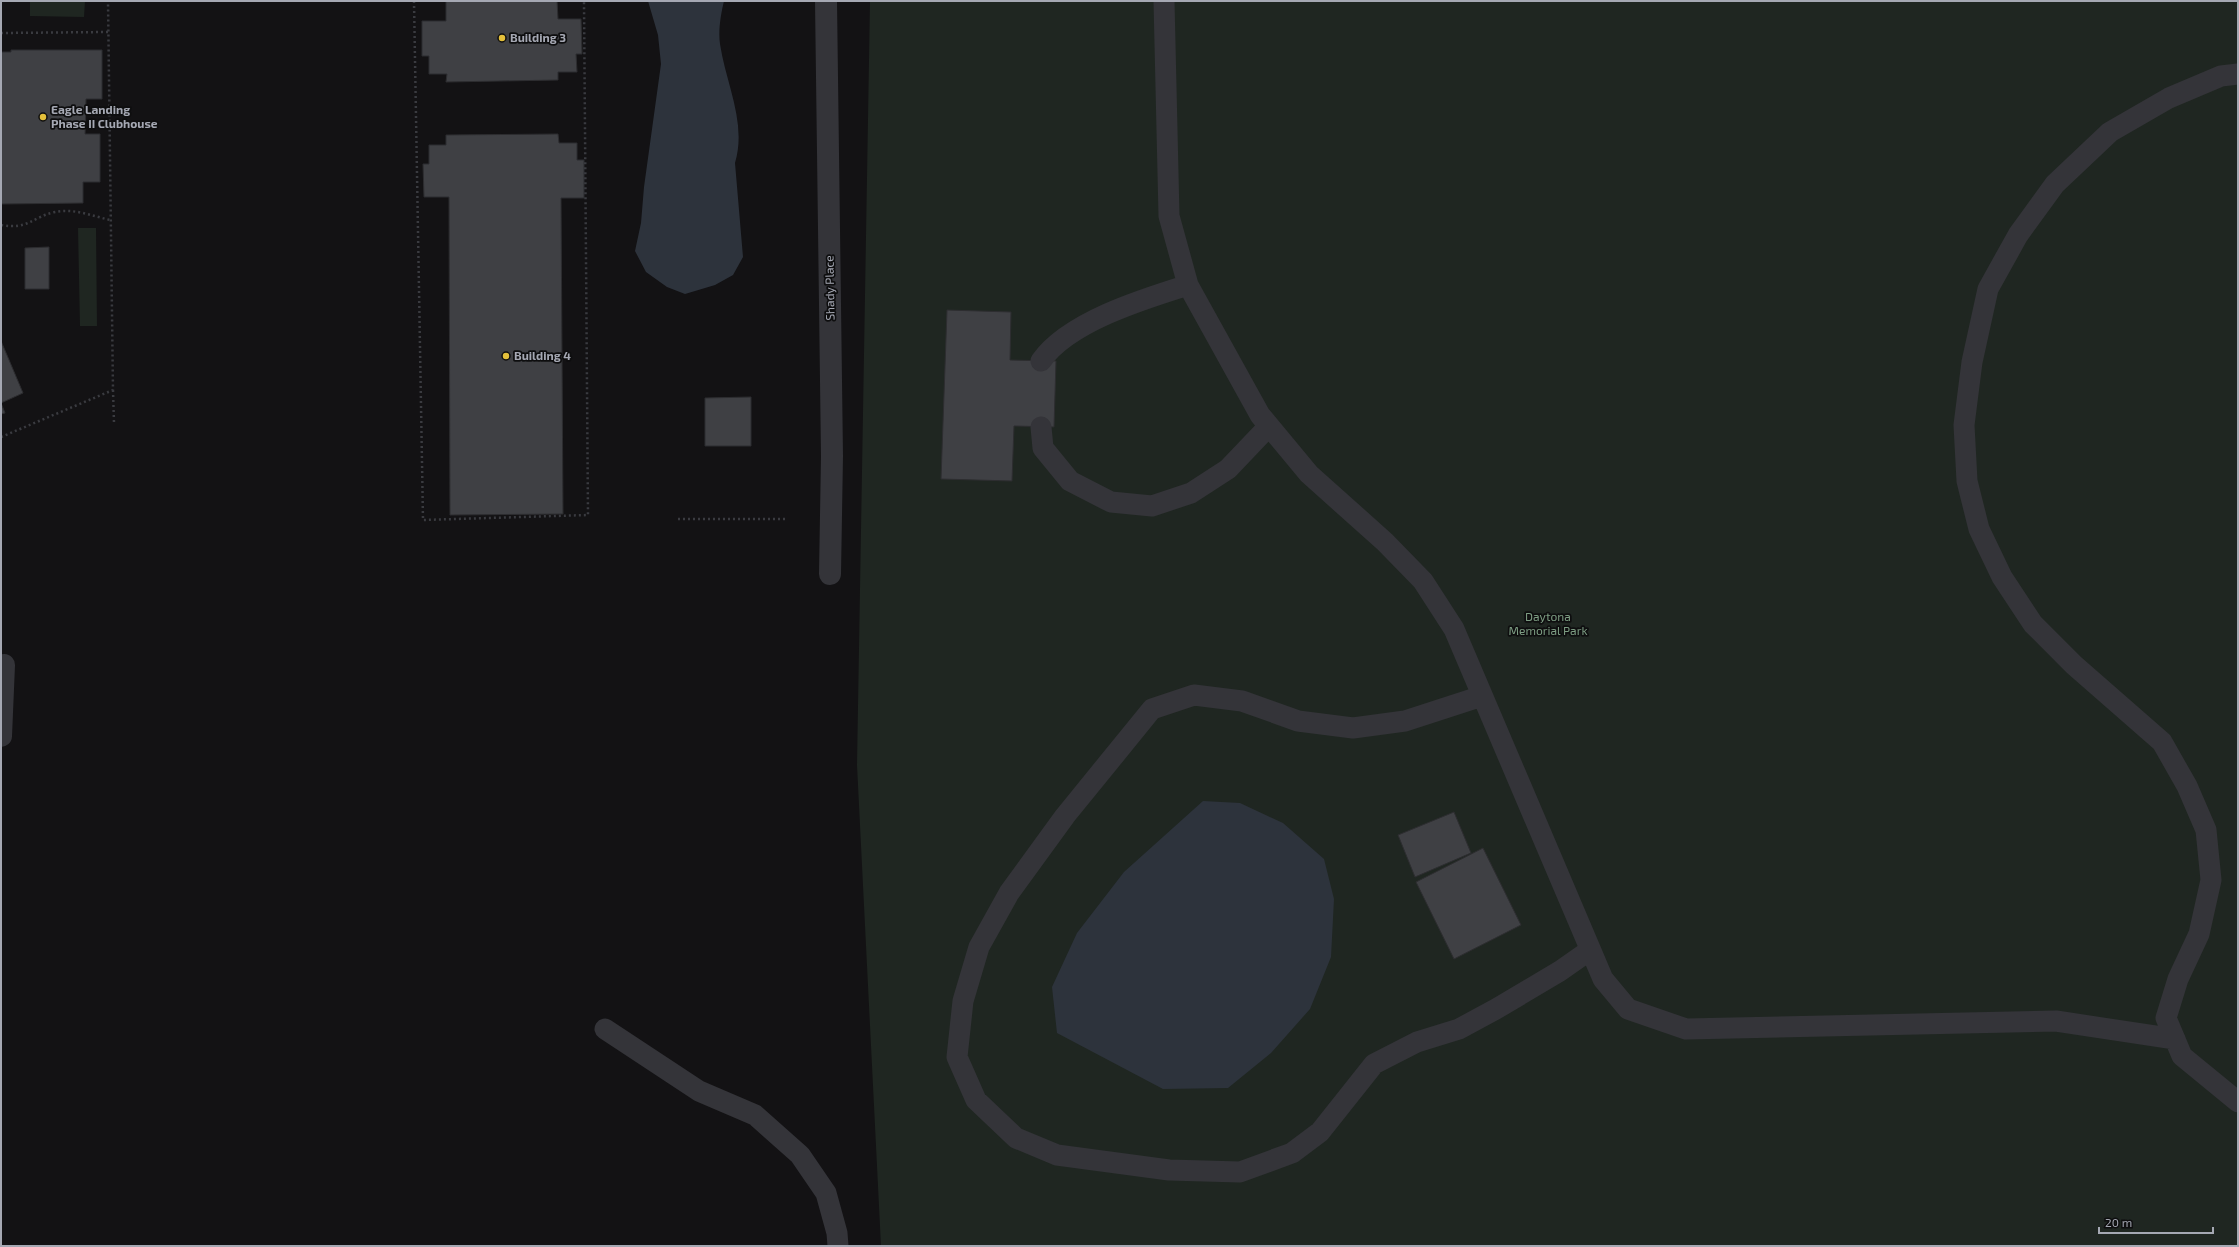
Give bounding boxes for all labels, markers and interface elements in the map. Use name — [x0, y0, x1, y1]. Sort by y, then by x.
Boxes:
place label: Building 3 — [510, 30, 566, 44]
marker: Building 3 — [497, 33, 507, 43]
place label: Eagle Landing Phase II Clubhouse — [51, 102, 158, 130]
marker: Eagle Landing Phase II Clubhouse — [38, 112, 48, 122]
street label: Shady Place — [821, 255, 837, 321]
place label: Building 4 — [514, 348, 571, 362]
marker: Building 4 — [501, 351, 511, 361]
park label: Daytona Memorial Park — [1508, 609, 1588, 637]
scale bar — [2099, 1209, 2213, 1235]
text: 20 m — [2105, 1215, 2132, 1229]

